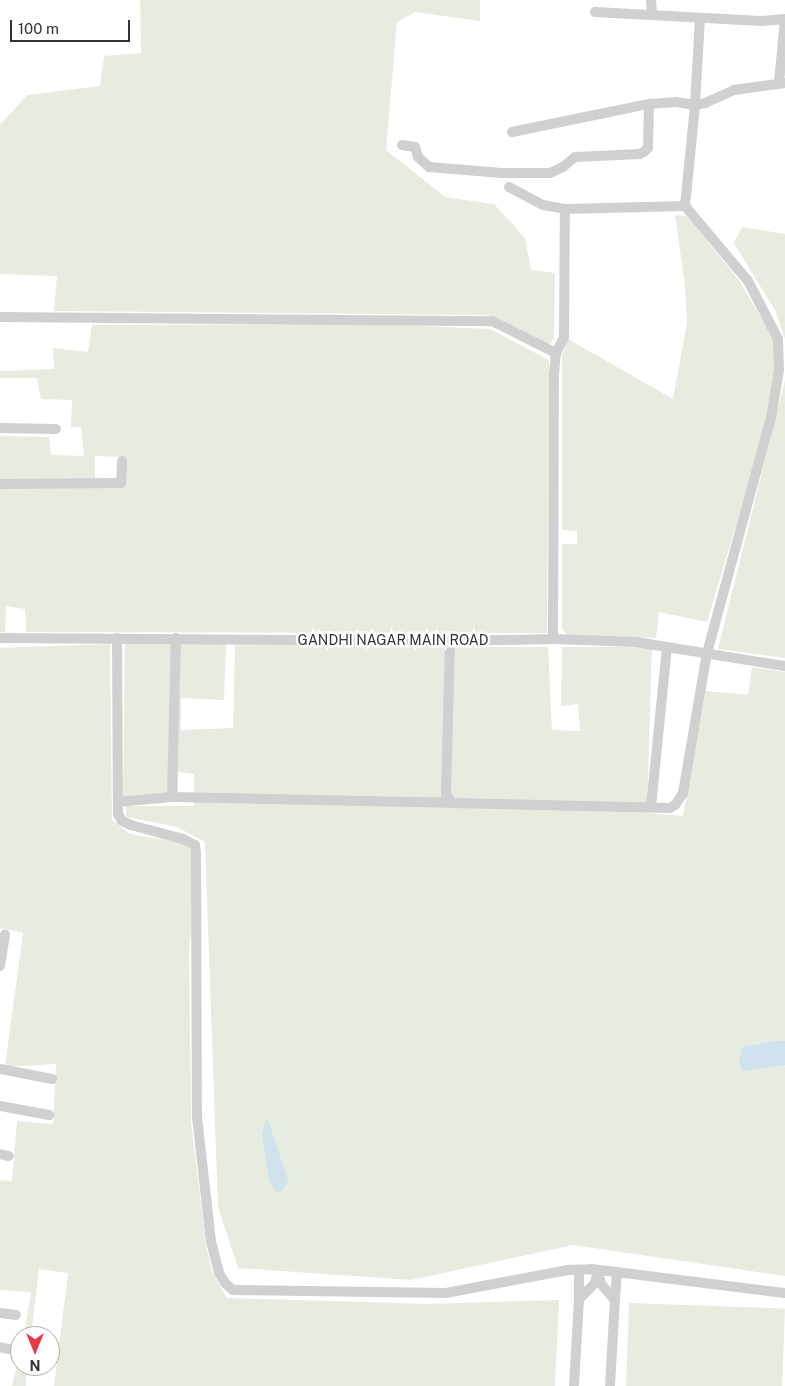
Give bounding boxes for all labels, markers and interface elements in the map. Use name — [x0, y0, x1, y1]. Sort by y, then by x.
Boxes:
scale bar — [12, 10, 132, 42]
text: 100 m — [18, 20, 59, 37]
street label: GANDHI NAGAR MAIN ROAD — [298, 632, 488, 648]
north arrow — [10, 1326, 60, 1376]
text: N — [30, 1357, 40, 1373]

